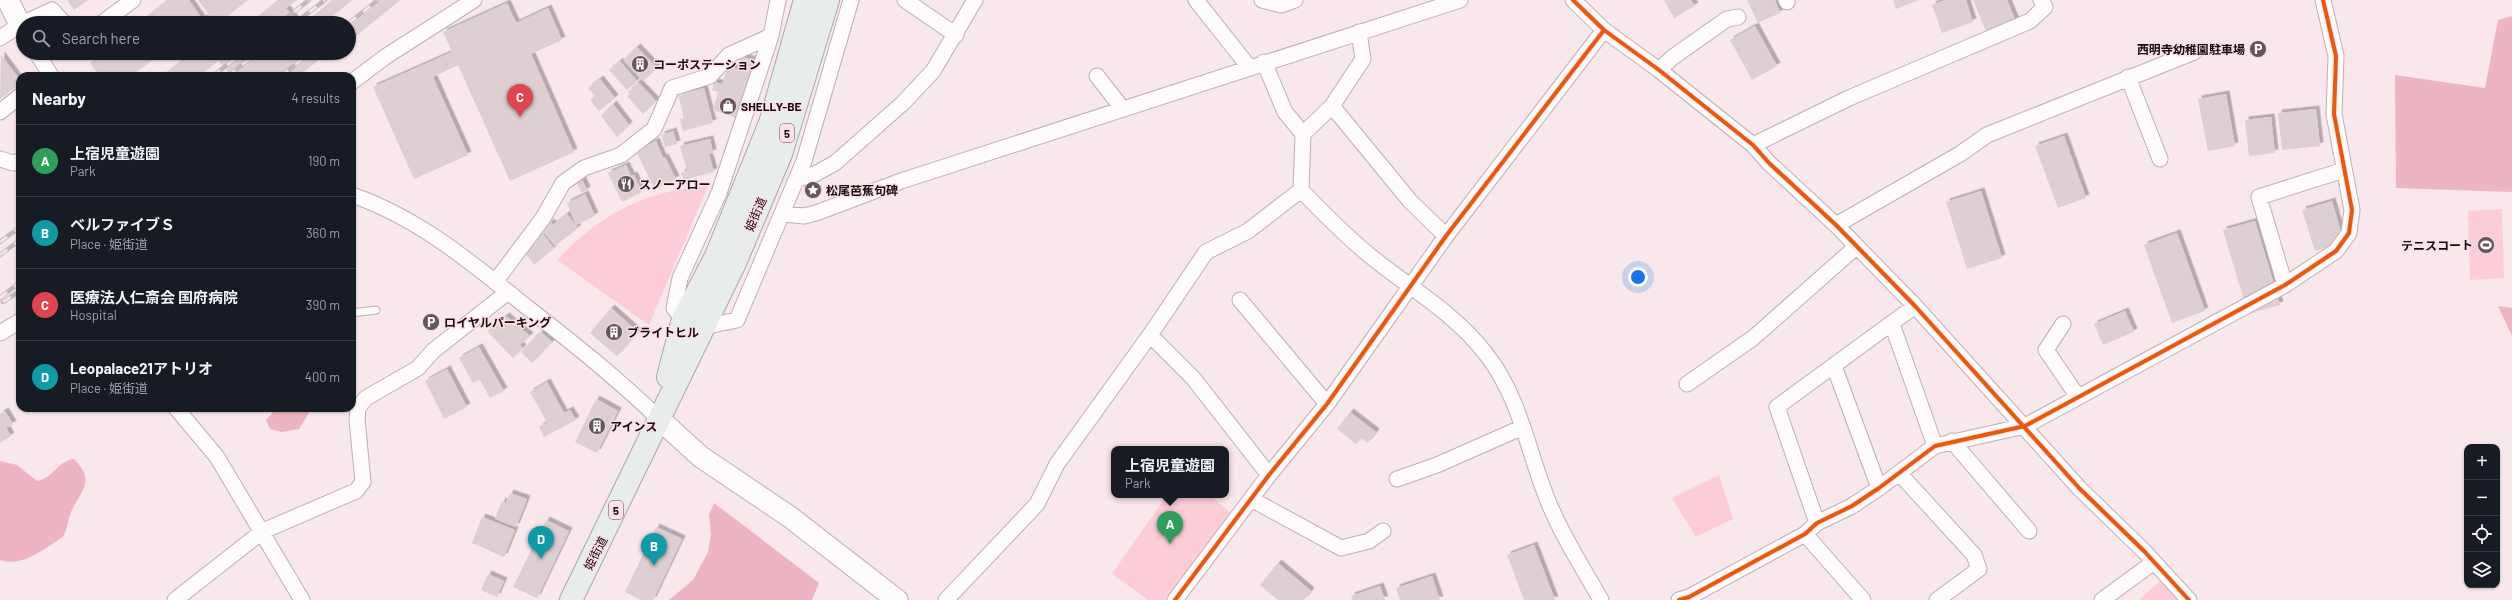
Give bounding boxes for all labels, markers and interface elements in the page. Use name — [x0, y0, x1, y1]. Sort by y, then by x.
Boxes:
search box — [16, 16, 356, 60]
icon: search — [30, 27, 52, 49]
text: Search here — [62, 29, 140, 47]
parking icon: 西明寺幼稚園駐車場 — [2248, 39, 2268, 59]
place label: 西明寺幼稚園駐車場 — [2137, 42, 2245, 56]
building icon: コーポステーション — [630, 54, 650, 74]
place label: コーポステーション — [653, 57, 761, 71]
pin: C — [507, 84, 533, 117]
text: Nearby — [32, 88, 86, 108]
text: 4 results — [292, 90, 340, 106]
shop icon: SHELLY-BE — [718, 96, 738, 116]
place label: SHELLY-BE — [741, 99, 802, 113]
road number: 5 — [780, 124, 794, 142]
text: 上宿児童遊園 — [70, 144, 160, 162]
text: A — [41, 153, 49, 169]
text: 190 m — [308, 153, 340, 169]
text: Park — [70, 163, 96, 179]
restaurant icon: スノーアロー — [616, 174, 636, 194]
place label: スノーアロー — [639, 177, 711, 191]
place icon: 松尾芭蕉句碑 — [803, 180, 823, 200]
place label: 松尾芭蕉句碑 — [826, 183, 898, 197]
street label: 姫街道 — [742, 195, 768, 233]
text: ベルファイブＳ — [70, 215, 175, 233]
text: B — [41, 225, 49, 241]
text: 360 m — [306, 225, 340, 241]
sports icon: テニスコート — [2476, 235, 2496, 255]
text: Place · 姫街道 — [70, 236, 148, 252]
place label: テニスコート — [2401, 238, 2473, 252]
your location — [1628, 267, 1648, 287]
text: 医療法人仁斎会 国府病院 — [70, 288, 238, 306]
text: C — [41, 297, 49, 313]
text: 390 m — [306, 297, 340, 313]
text: Hospital — [70, 307, 117, 323]
parking icon: ロイヤルパーキング — [421, 312, 441, 332]
place label: ロイヤルパーキング — [444, 315, 551, 329]
building icon: ブライトヒル — [604, 322, 624, 342]
place label: ブライトヒル — [627, 325, 699, 339]
text: Leopalace21アトリオ — [70, 359, 213, 377]
text: D — [41, 369, 49, 385]
text: 400 m — [305, 369, 340, 385]
text: Place · 姫街道 — [70, 380, 148, 396]
building icon: アインス — [587, 416, 607, 436]
place label: アインス — [610, 419, 657, 433]
map controls — [2464, 444, 2500, 588]
button: + — [2464, 444, 2500, 480]
popup — [1111, 446, 1229, 498]
text: 上宿児童遊園 — [1125, 456, 1215, 474]
text: Park — [1125, 475, 1151, 491]
button: − — [2464, 480, 2500, 516]
road number: 5 — [609, 501, 623, 519]
pin: A — [1157, 511, 1183, 544]
button: locate — [2464, 516, 2500, 552]
pin: D — [528, 526, 554, 559]
pin: B — [641, 533, 667, 566]
street label: 姫街道 — [581, 534, 609, 572]
button: layers — [2464, 552, 2500, 588]

